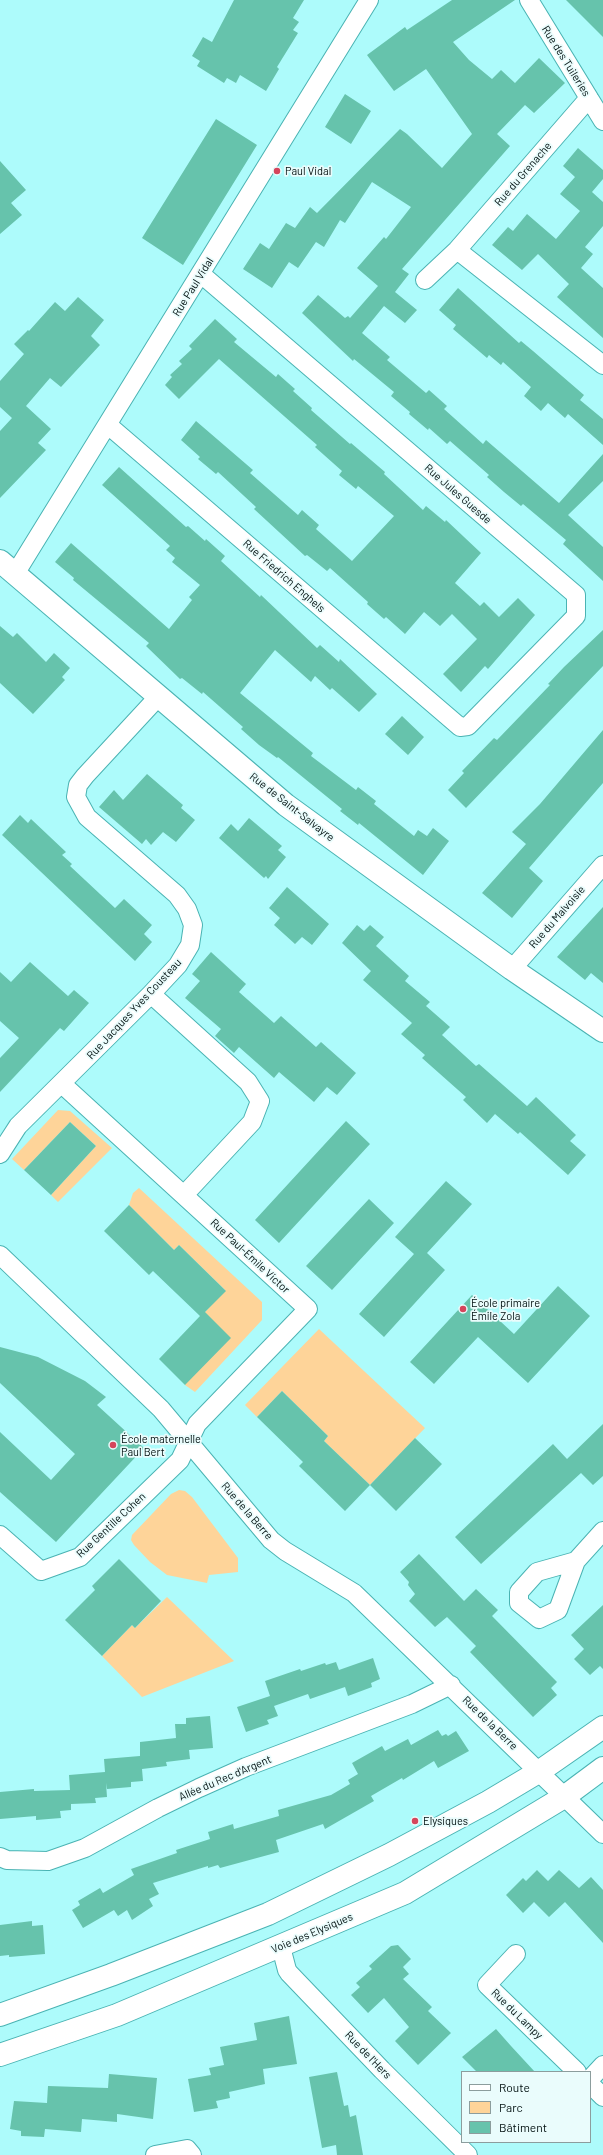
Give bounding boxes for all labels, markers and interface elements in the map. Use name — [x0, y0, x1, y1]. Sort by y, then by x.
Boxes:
street label: Rue des Tuileries — [539, 23, 593, 99]
street label: Rue du Grenache — [492, 139, 554, 209]
place label: Paul Vidal — [285, 164, 331, 178]
marker: Paul Vidal — [272, 166, 282, 176]
street label: Rue Paul Vidal — [170, 255, 216, 319]
street label: Rue Jules Guesde — [422, 461, 494, 527]
street label: Rue Friedrich Enghels — [240, 537, 328, 615]
street label: Rue de Saint-Salvayre — [247, 770, 337, 844]
street label: Rue du Malvoisie — [526, 883, 588, 951]
street label: Rue Jacques Yves Cousteau — [84, 956, 184, 1062]
street label: Rue Paul-Émile Victor — [208, 1216, 292, 1296]
place label: École primaire Émile Zola — [471, 1296, 540, 1322]
marker: École primaire Émile Zola — [458, 1304, 468, 1314]
place label: École maternelle Paul Bert — [121, 1432, 201, 1458]
marker: École maternelle Paul Bert — [108, 1440, 118, 1450]
street label: Rue de la Berre — [219, 1480, 275, 1542]
street label: Rue Gentille Cohen — [74, 1490, 148, 1560]
street label: Rue de la Berre — [460, 1693, 520, 1753]
street label: Allée du Rec d'Argent — [177, 1753, 273, 1803]
place label: Elysiques — [423, 1814, 468, 1828]
marker: Elysiques — [410, 1816, 420, 1826]
street label: Voie des Elysiques — [269, 1910, 355, 1956]
street label: Rue du Lampy — [488, 1986, 546, 2042]
street label: Rue de l'Hers — [342, 2028, 394, 2082]
legend — [461, 2071, 591, 2143]
text: Route — [499, 2080, 530, 2094]
text: Parc — [499, 2100, 523, 2114]
text: Bâtiment — [499, 2120, 547, 2134]

